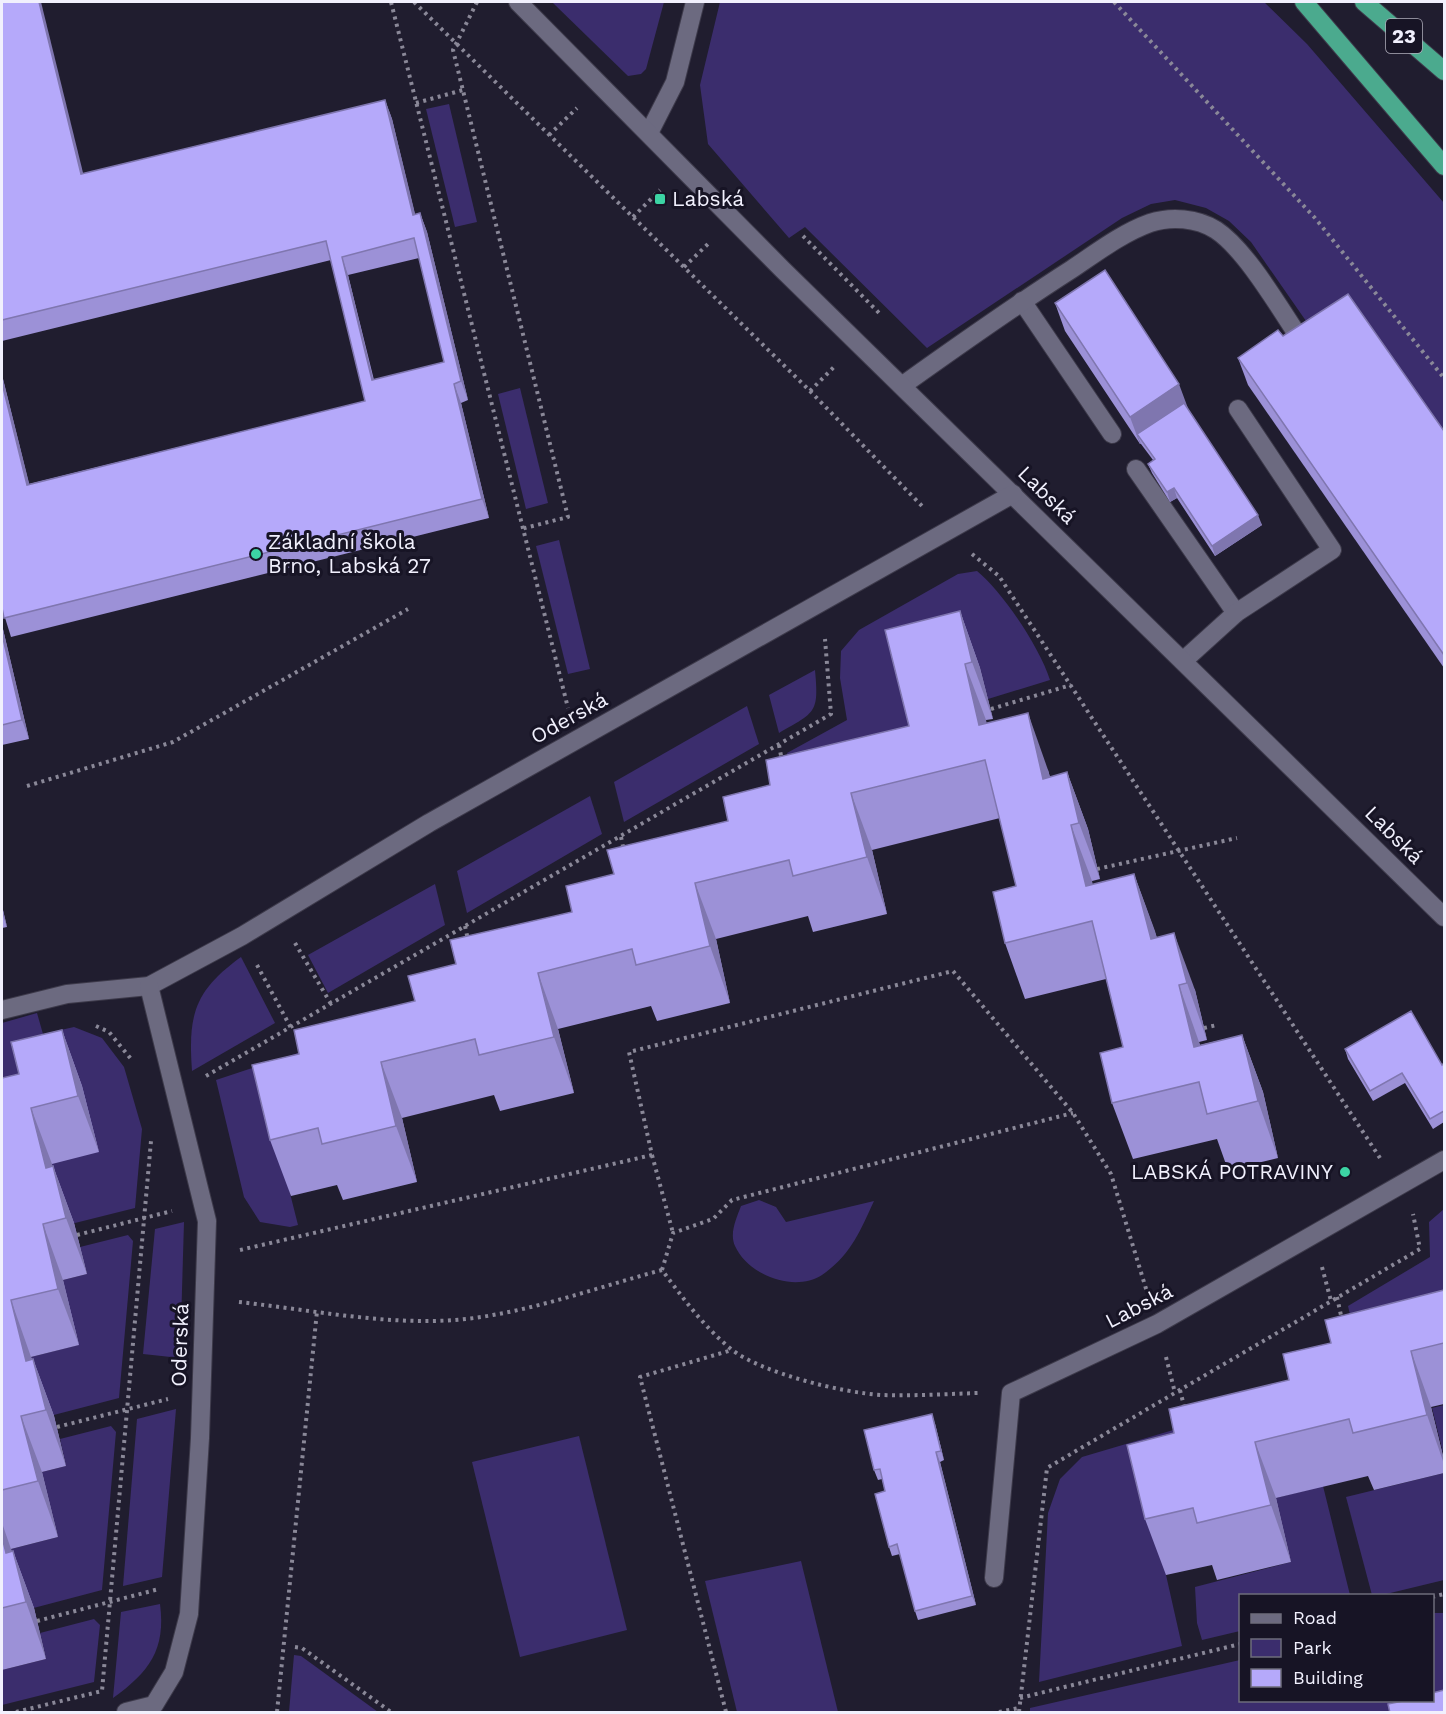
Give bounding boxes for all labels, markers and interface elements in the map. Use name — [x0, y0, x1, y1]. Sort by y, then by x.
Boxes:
road number: 23 — [1386, 19, 1422, 53]
place label: Labská — [672, 186, 744, 211]
marker: Labská — [653, 192, 667, 206]
street label: Labská — [1013, 460, 1082, 529]
place label: Základní škola Brno, Labská 27 — [268, 529, 431, 578]
marker: Základní škola Brno, Labská 27 — [249, 547, 263, 561]
street label: Oderská — [526, 686, 612, 749]
street label: Labská — [1360, 800, 1429, 869]
place label: LABSKÁ POTRAVINY — [1131, 1159, 1333, 1184]
marker: LABSKÁ POTRAVINY — [1338, 1165, 1352, 1179]
street label: Labská — [1101, 1278, 1177, 1333]
street label: Oderská — [166, 1303, 193, 1387]
legend — [1239, 1594, 1434, 1702]
text: Road — [1293, 1607, 1337, 1628]
text: Park — [1293, 1637, 1332, 1658]
text: Building — [1293, 1667, 1363, 1688]

